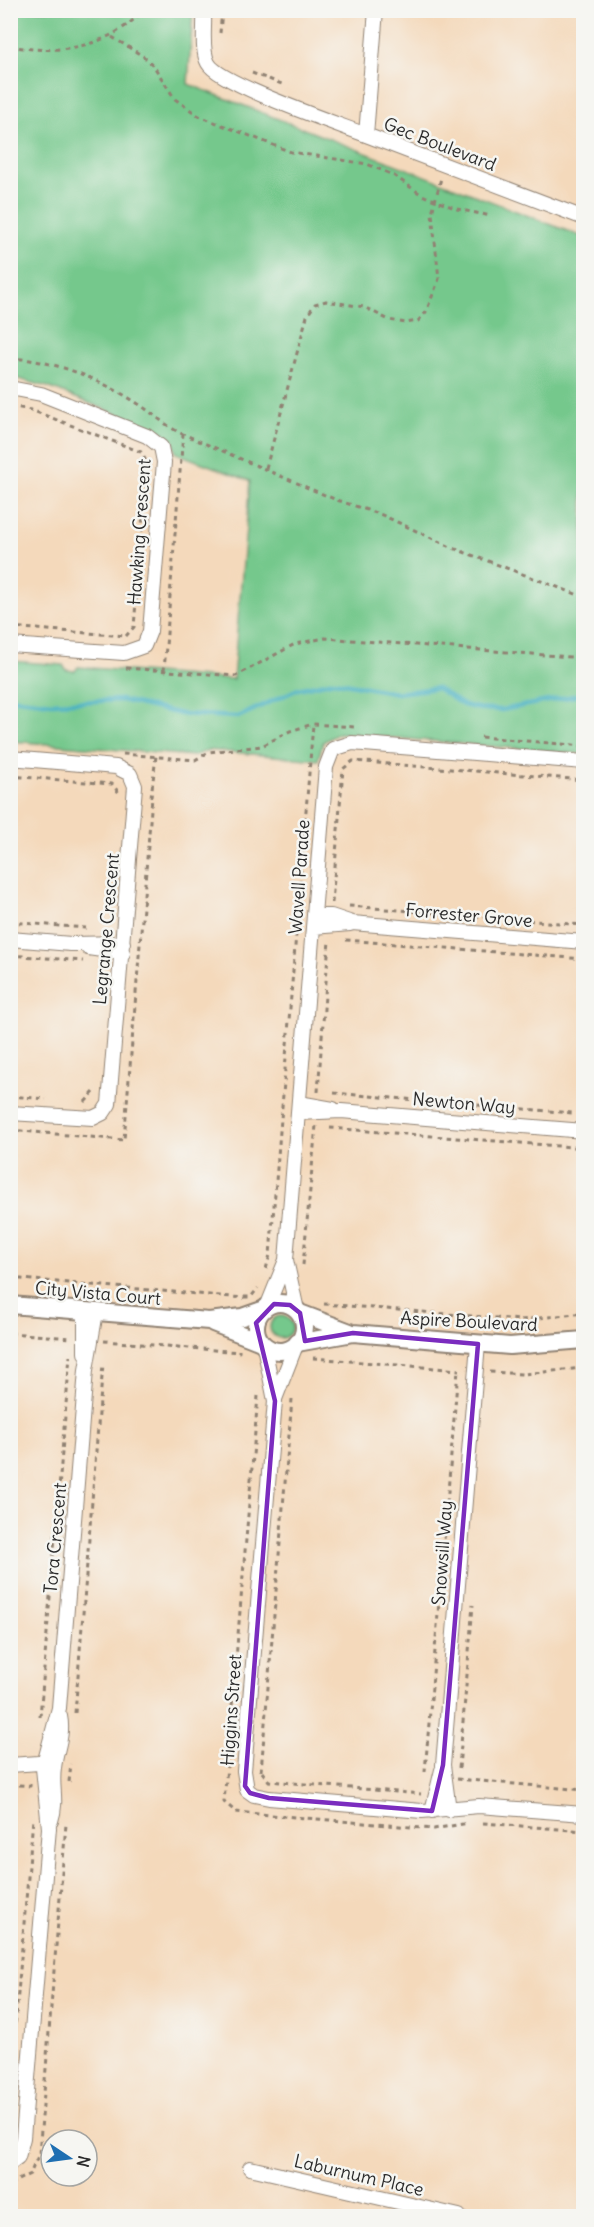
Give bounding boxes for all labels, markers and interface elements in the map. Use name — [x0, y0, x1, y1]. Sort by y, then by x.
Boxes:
street label: Gec Boulevard — [380, 112, 500, 176]
street label: Hawking Crescent — [122, 458, 156, 606]
street label: Wavell Parade — [284, 819, 314, 935]
street label: Legrange Crescent — [88, 852, 124, 1006]
street label: Forrester Grove — [404, 898, 534, 932]
street label: Newton Way — [412, 1087, 516, 1119]
street label: City Vista Court — [34, 1276, 162, 1310]
street label: Aspire Boulevard — [400, 1306, 539, 1336]
street label: Tora Crescent — [39, 1482, 71, 1594]
street label: Snowsill Way — [427, 1500, 457, 1606]
street label: Higgins Street — [216, 1653, 246, 1767]
north arrow — [39, 2128, 99, 2188]
street label: Laburnum Place — [292, 2149, 426, 2201]
text: N — [73, 2154, 95, 2169]

